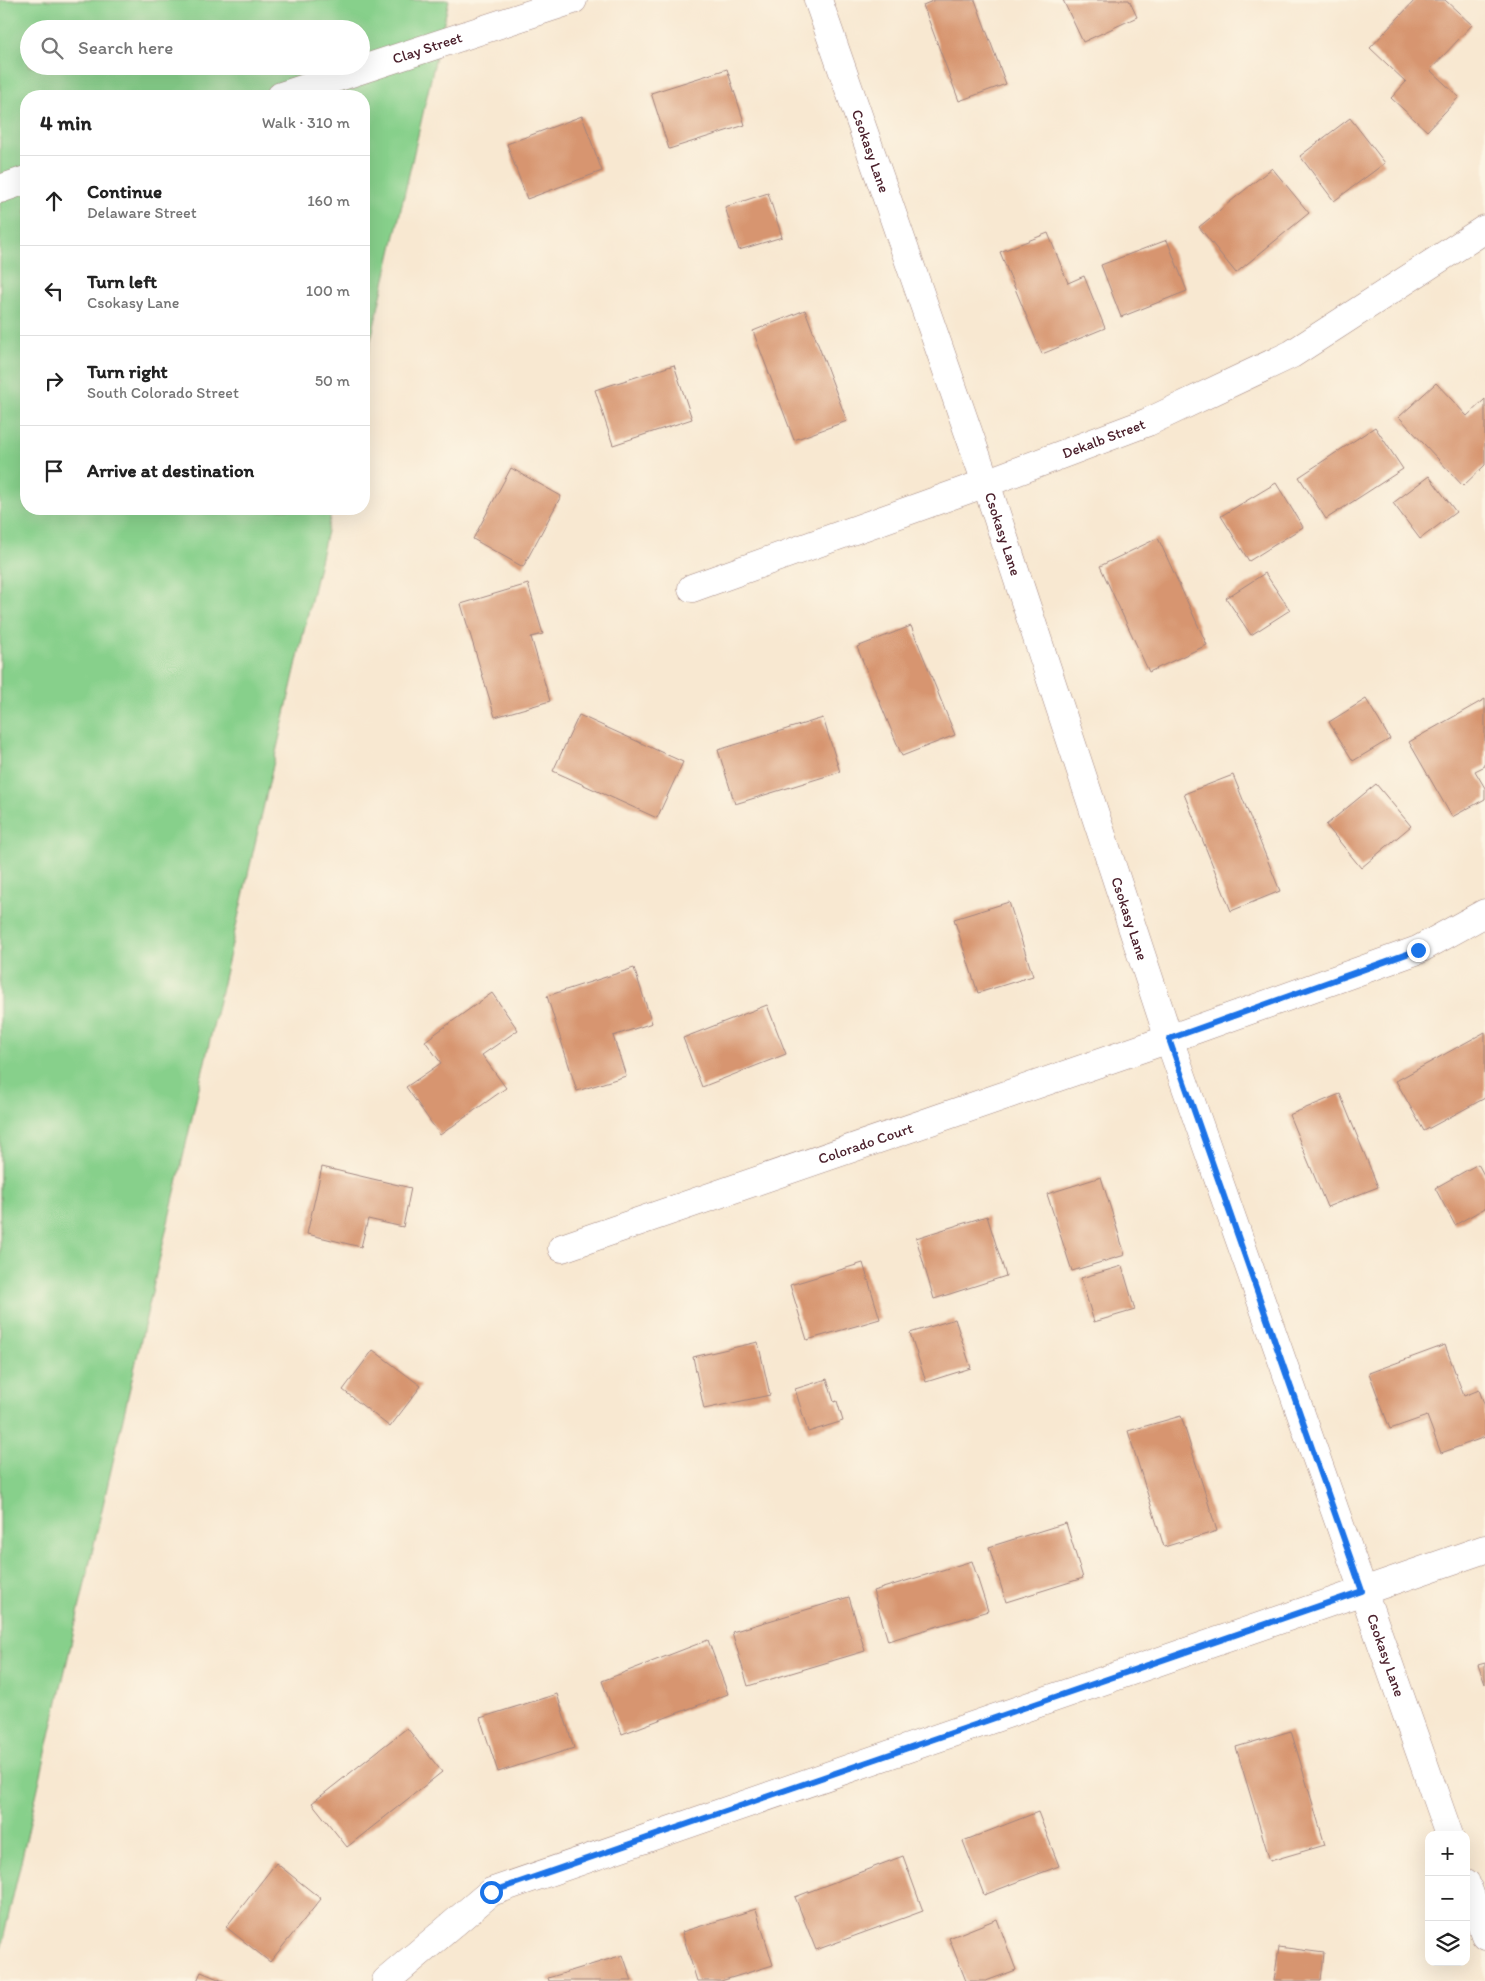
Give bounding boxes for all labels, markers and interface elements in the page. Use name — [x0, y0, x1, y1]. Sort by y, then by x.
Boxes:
search box — [20, 20, 370, 75]
street label: Clay Street — [390, 28, 465, 68]
icon: search — [38, 34, 66, 62]
text: Search here — [78, 36, 173, 59]
street label: Csokasy Lane — [848, 107, 893, 195]
text: 4 min — [40, 110, 92, 135]
text: Walk · 310 m — [262, 113, 350, 132]
text: Continue — [87, 180, 162, 203]
icon: ahead — [40, 187, 68, 215]
text: 160 m — [307, 191, 350, 210]
text: Delaware Street — [87, 203, 197, 222]
text: Turn left — [87, 270, 157, 293]
icon: left — [40, 277, 68, 305]
text: 100 m — [306, 281, 350, 300]
text: Csokasy Lane — [87, 293, 179, 312]
text: Turn right — [87, 360, 168, 383]
icon: right — [40, 367, 68, 395]
text: 50 m — [315, 371, 350, 390]
text: South Colorado Street — [87, 383, 239, 402]
street label: Dekalb Street — [1060, 415, 1148, 462]
icon: arrive — [40, 457, 68, 485]
text: Arrive at destination — [87, 459, 254, 482]
street label: Csokasy Lane — [981, 490, 1025, 578]
street label: Csokasy Lane — [1107, 875, 1152, 963]
route end — [1407, 939, 1430, 962]
street label: Colorado Court — [816, 1119, 916, 1168]
street label: Csokasy Lane — [1363, 1611, 1409, 1699]
map controls — [1425, 1831, 1470, 1966]
button: + — [1425, 1831, 1470, 1876]
button: − — [1425, 1876, 1470, 1921]
route start — [480, 1881, 503, 1904]
button: layers — [1425, 1921, 1470, 1966]

